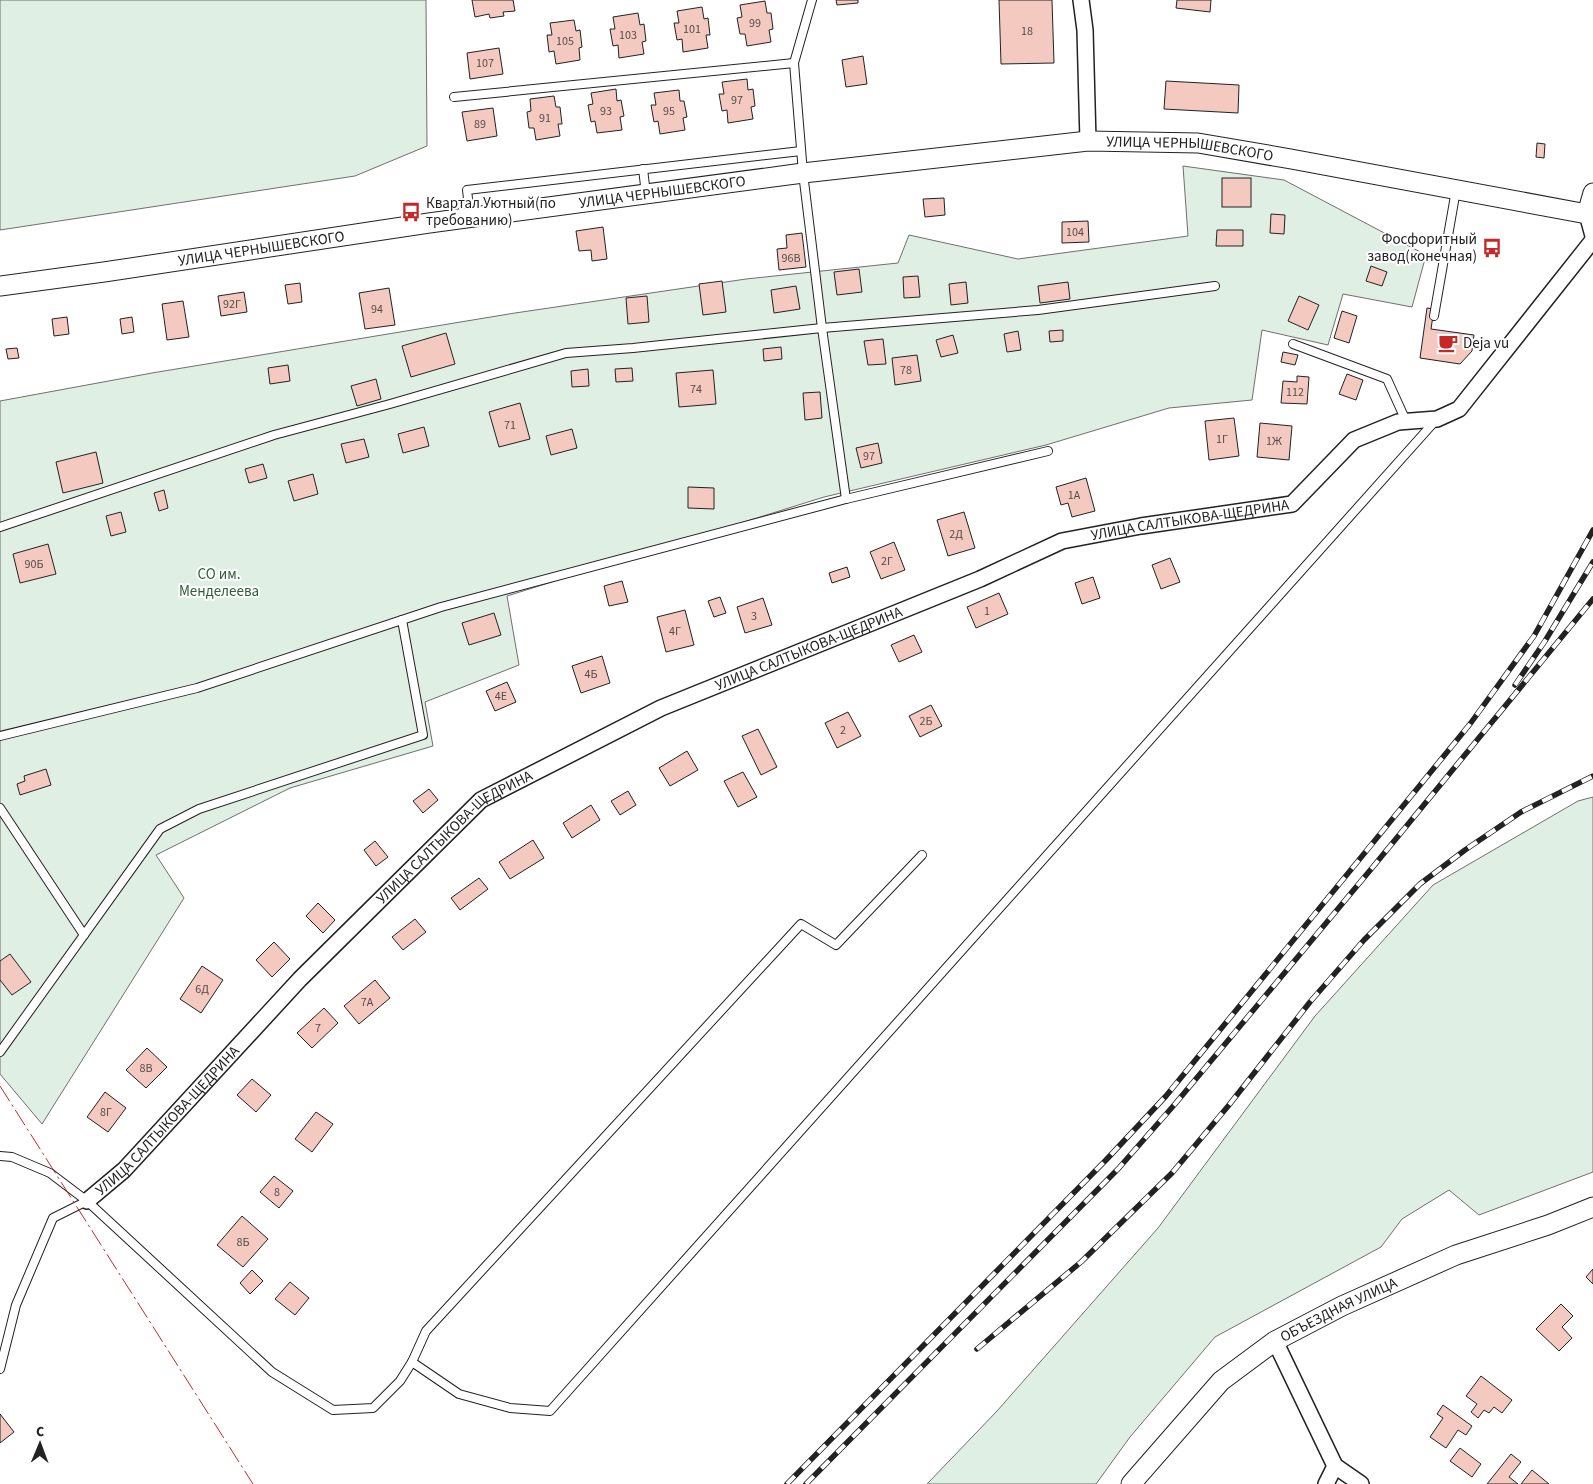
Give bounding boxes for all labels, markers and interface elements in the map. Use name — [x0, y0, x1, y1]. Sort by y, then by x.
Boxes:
house number: 99 — [749, 15, 761, 32]
house number: 101 — [683, 21, 701, 38]
house number: 18 — [1021, 23, 1033, 40]
house number: 103 — [619, 27, 637, 44]
house number: 105 — [556, 33, 574, 50]
house number: 107 — [476, 55, 494, 72]
house number: 97 — [731, 92, 743, 109]
house number: 93 — [600, 103, 612, 120]
house number: 95 — [663, 103, 675, 120]
house number: 91 — [539, 110, 551, 127]
house number: 89 — [474, 116, 486, 133]
street label: УЛИЦА ЧЕРНЫШЕВСКОГО — [1106, 131, 1275, 167]
street label: УЛИЦА ЧЕРНЫШЕВСКОГО — [578, 171, 747, 214]
place label: Квартал Уютный(по требованию) — [426, 193, 556, 231]
bus stop icon: Квартал Уютный(по требованию) — [400, 201, 422, 223]
house number: 104 — [1066, 224, 1084, 241]
street label: УЛИЦА ЧЕРНЫШЕВСКОГО — [177, 226, 346, 272]
place label: Фосфоритный завод(конечная) — [1367, 229, 1477, 267]
bus stop icon: Фосфоритный завод(конечная) — [1481, 237, 1503, 259]
house number: 96В — [782, 250, 800, 267]
house number: 92Г — [223, 296, 241, 313]
house number: 94 — [371, 301, 383, 318]
cafe icon: Deja vu — [1437, 332, 1459, 354]
place label: Deja vu — [1463, 333, 1509, 354]
house number: 78 — [900, 362, 912, 379]
house number: 74 — [690, 381, 702, 398]
house number: 112 — [1286, 384, 1304, 401]
house number: 71 — [504, 417, 516, 434]
house number: 1Г — [1216, 431, 1228, 448]
house number: 1Ж — [1266, 433, 1282, 450]
house number: 97 — [863, 448, 875, 465]
house number: 1А — [1068, 487, 1081, 504]
street label: УЛИЦА САЛТЫКОВА-ЩЕДРИНА — [1089, 494, 1291, 546]
house number: 2Д — [949, 526, 963, 543]
house number: 2Г — [881, 553, 893, 570]
house number: 90Б — [25, 556, 43, 573]
park label: СО им. Менделеева — [179, 564, 259, 602]
street label: УЛИЦА САЛТЫКОВА-ЩЕДРИНА — [712, 601, 906, 696]
house number: 1 — [984, 603, 990, 620]
house number: 3 — [751, 608, 757, 625]
house number: 4Г — [669, 623, 681, 640]
house number: 4Б — [585, 666, 597, 683]
house number: 4Е — [495, 688, 507, 705]
house number: 2Б — [920, 713, 932, 730]
house number: 2 — [840, 722, 846, 739]
street label: УЛИЦА САЛТЫКОВА-ЩЕДРИНА — [372, 765, 537, 909]
house number: 6Д — [195, 981, 209, 998]
house number: 7А — [361, 994, 374, 1011]
house number: 7 — [315, 1020, 321, 1037]
street label: УЛИЦА САЛТЫКОВА-ЩЕДРИНА — [91, 1041, 245, 1201]
house number: 8В — [139, 1060, 153, 1077]
house number: 8Г — [100, 1104, 112, 1121]
house number: 8 — [274, 1184, 280, 1201]
house number: 8Б — [237, 1234, 249, 1251]
street label: ОБЪЕЗДНАЯ УЛИЦА — [1277, 1272, 1401, 1348]
north arrow — [15, 1419, 65, 1469]
text: С — [36, 1422, 44, 1442]

